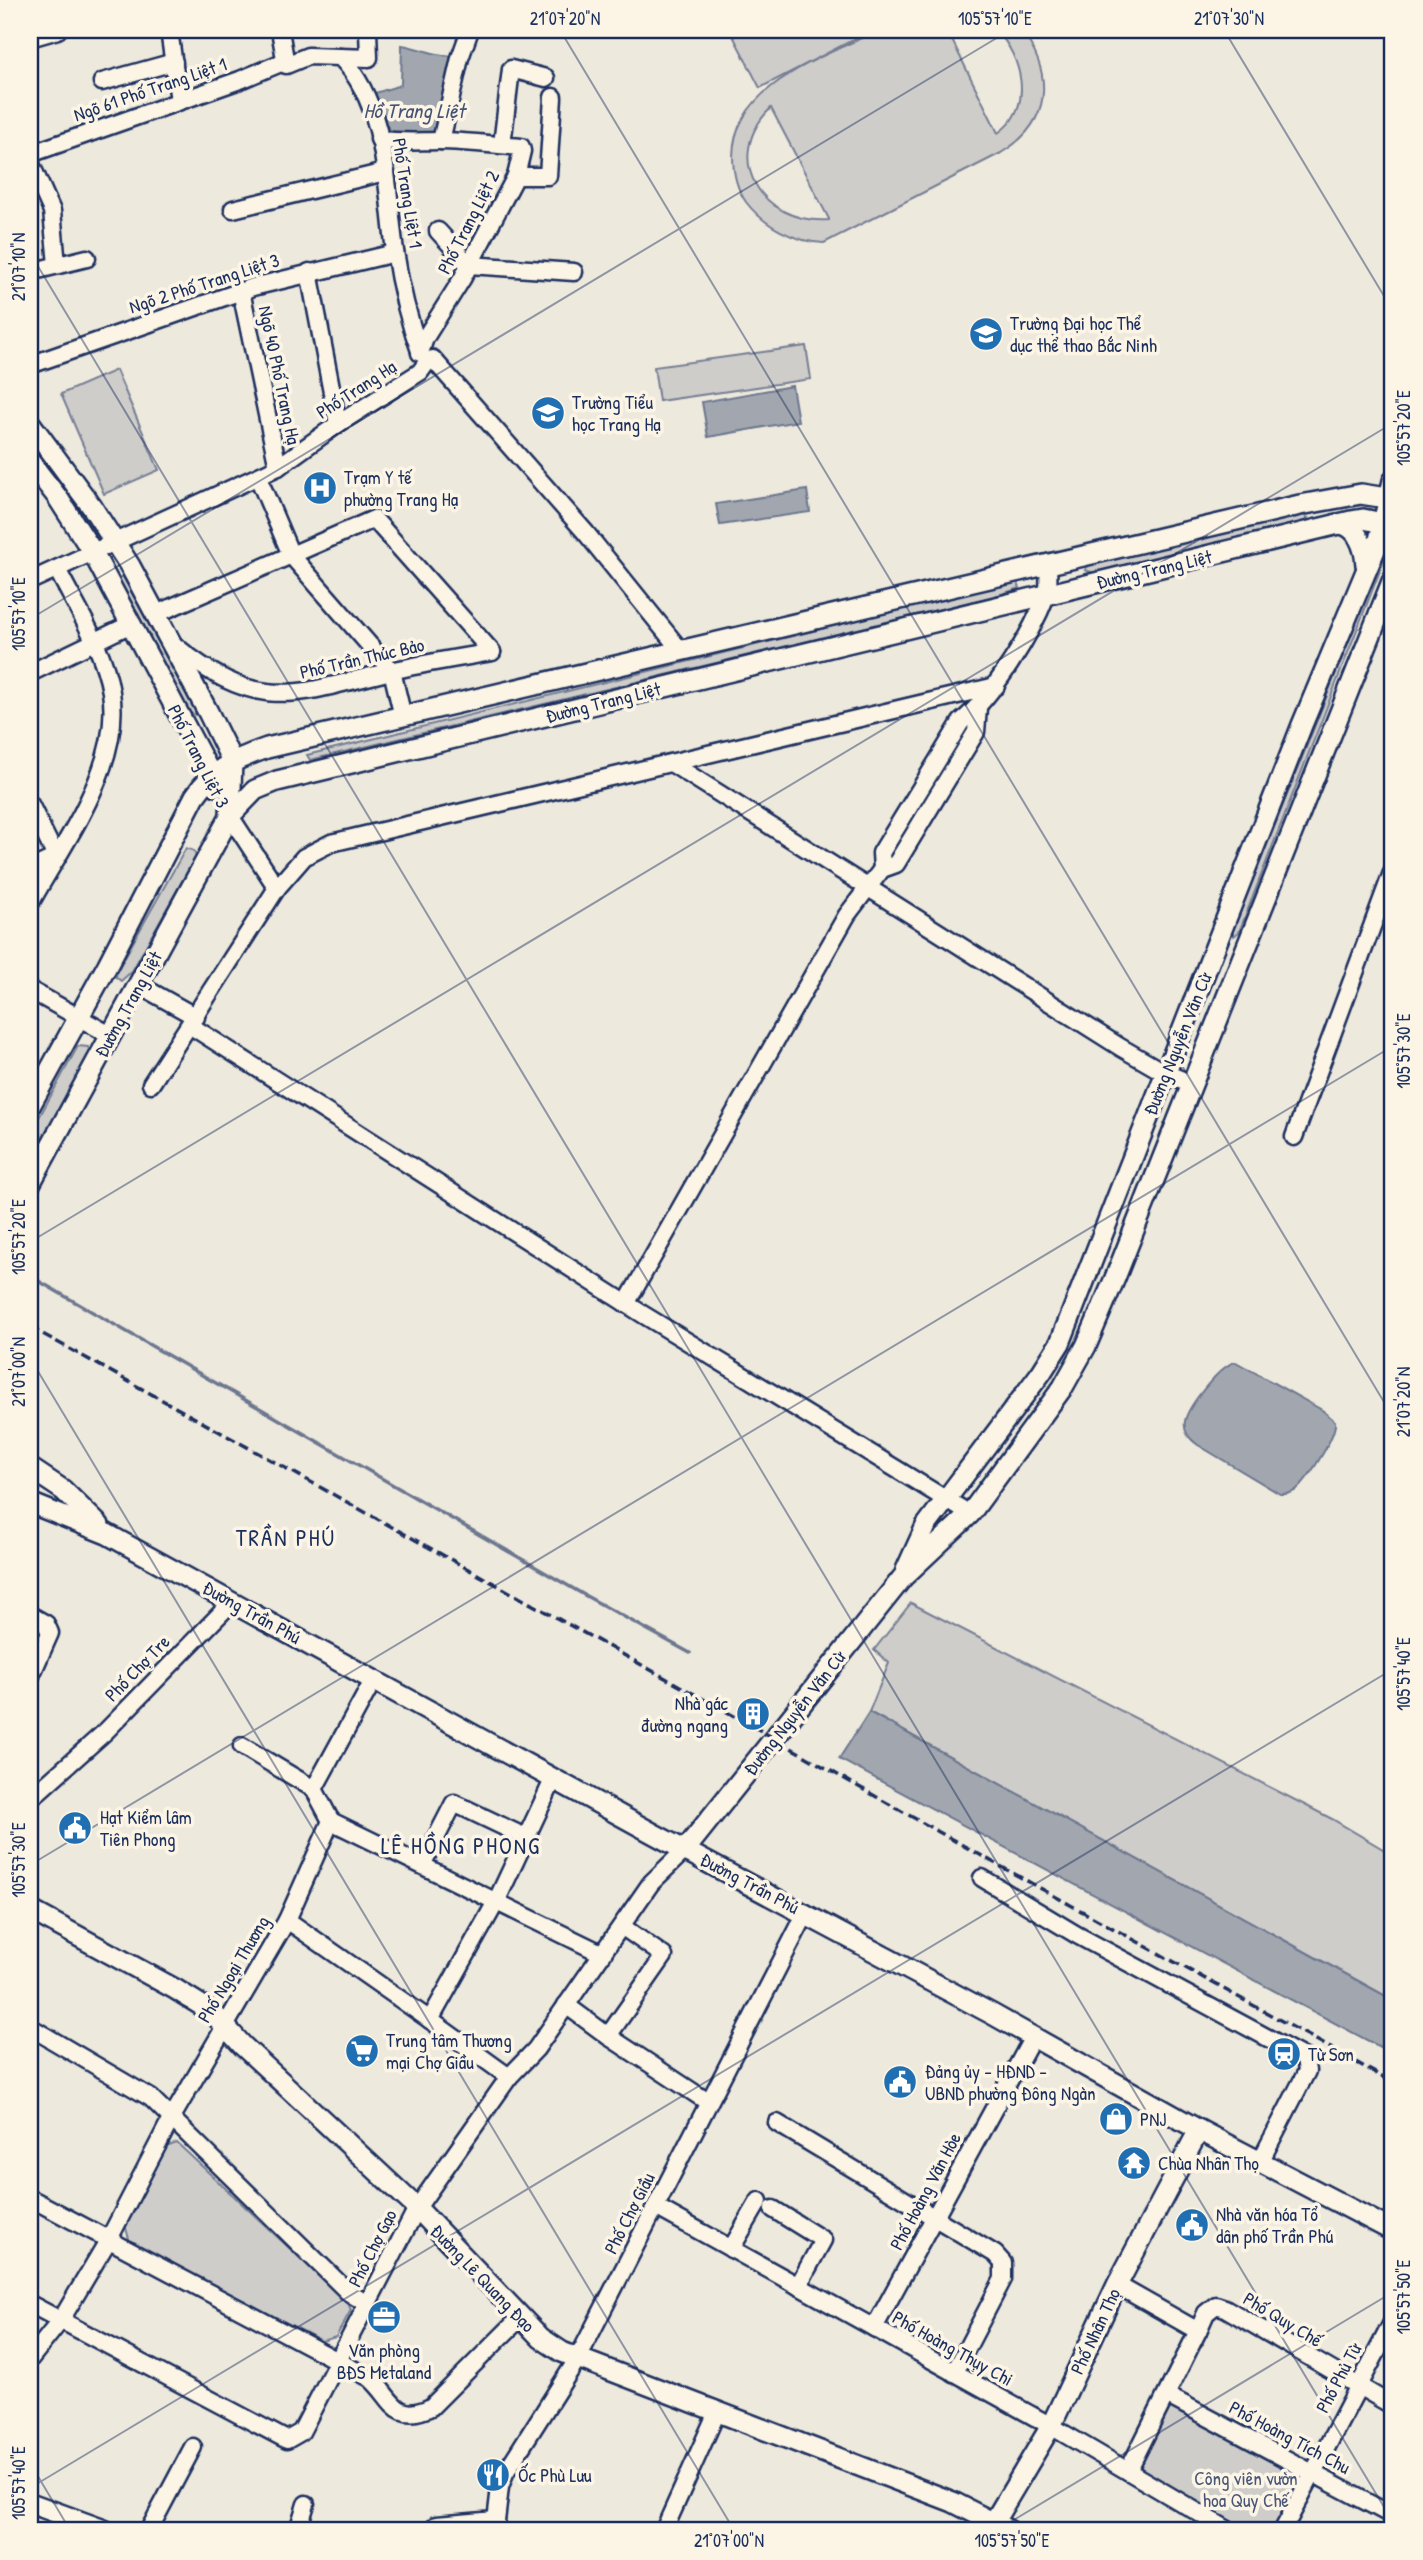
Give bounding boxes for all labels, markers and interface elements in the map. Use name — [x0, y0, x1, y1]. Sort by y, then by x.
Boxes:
text: 21°07'20"N — [530, 6, 600, 31]
text: 105°57'10"E — [958, 6, 1032, 31]
text: 21°07'30"N — [1194, 6, 1264, 31]
street label: Ngõ 61 Phố Trang Liệt 1 — [70, 51, 230, 127]
water label: Hồ Trang Liệt — [363, 96, 467, 125]
street label: Phố Trang Liệt 1 — [386, 136, 430, 250]
street label: Phố Trang Liệt 2 — [431, 166, 505, 278]
text: 21°07'10"N — [6, 233, 31, 301]
street label: Ngõ 2 Phố Trang Liệt 3 — [126, 246, 282, 320]
street label: Ngõ 40 Phố Trang Hạ — [253, 303, 308, 447]
place label: Trường Đại học Thể dục thể thao Bắc Ninh — [1010, 310, 1157, 358]
school or university icon: Trường Đại học Thể dục thể thao Bắc Ninh — [967, 315, 1005, 353]
street label: Phố Trang Hạ — [311, 353, 402, 425]
place label: Trường Tiểu học Trang Hạ — [572, 389, 661, 437]
text: 105°57'20"E — [1391, 390, 1416, 466]
school or university icon: Trường Tiểu học Trang Hạ — [529, 394, 567, 432]
place label: Trạm Y tế phường Trang Hạ — [344, 464, 459, 512]
hospital icon: Trạm Y tế phường Trang Hạ — [301, 469, 339, 507]
street label: Đường Trang Liệt — [1094, 543, 1215, 595]
text: 105°57'10"E — [6, 577, 31, 651]
street label: Phố Trần Thúc Bảo — [297, 631, 427, 685]
street label: Đường Trang Liệt — [543, 675, 664, 729]
street label: Phố Trang Liệt 3 — [162, 700, 236, 812]
street label: Đường Trang Liệt — [88, 946, 168, 1062]
street label: Đường Nguyễn Văn Cừ — [1137, 968, 1218, 1119]
text: 105°57'30"E — [1391, 1013, 1416, 1089]
text: 105°57'20"E — [6, 1199, 31, 1275]
text: 21°07'00"N — [6, 1337, 31, 1407]
text: 21°07'20"N — [1391, 1367, 1416, 1437]
district label: TRẦN PHÚ — [236, 1522, 336, 1553]
street label: Đường Trần Phú — [198, 1574, 306, 1650]
street label: Phố Chợ Tre — [99, 1629, 176, 1707]
text: 105°57'40"E — [1391, 1637, 1416, 1711]
street label: Đường Nguyễn Văn Cừ — [737, 1644, 852, 1780]
place label: Nhà gác đường ngang — [641, 1690, 729, 1738]
building icon: Nhà gác đường ngang — [734, 1695, 772, 1733]
place label: Hạt Kiểm lâm Tiên Phong — [100, 1804, 192, 1852]
public building icon: Hạt Kiểm lâm Tiên Phong — [56, 1809, 94, 1847]
text: 105°57'30"E — [6, 1822, 31, 1898]
district label: LÊ HỒNG PHONG — [381, 1830, 541, 1861]
street label: Đường Trần Phú — [696, 1846, 804, 1920]
street label: Phố Ngoại Thương — [191, 1911, 275, 2027]
place label: Trung tâm Thương mại Chợ Giầu — [386, 2027, 512, 2075]
supermarket icon: Trung tâm Thương mại Chợ Giầu — [343, 2032, 381, 2070]
station icon: Từ Sơn — [1265, 2035, 1303, 2073]
place label: Từ Sơn — [1308, 2041, 1354, 2067]
place label: Đảng ủy - HĐND - UBND phường Đông Ngàn — [925, 2058, 1096, 2106]
public building icon: Đảng ủy - HĐND - UBND phường Đông Ngàn — [881, 2063, 919, 2101]
shop icon: PNJ — [1097, 2100, 1135, 2138]
place label: PNJ — [1140, 2106, 1166, 2132]
street label: Phố Hoàng Văn Hòe — [883, 2127, 967, 2254]
temple icon: Chùa Nhân Thọ — [1115, 2144, 1153, 2182]
place label: Chùa Nhân Thọ — [1158, 2150, 1259, 2176]
street label: Phố Chợ Giầu — [597, 2168, 661, 2258]
place label: Nhà văn hóa Tổ dân phố Trần Phú — [1216, 2201, 1334, 2249]
street label: Phố Chợ Gạo — [341, 2204, 403, 2291]
public building icon: Nhà văn hóa Tổ dân phố Trần Phú — [1173, 2206, 1211, 2244]
street label: Đường Lê Quang Đạo — [425, 2218, 541, 2338]
text: 105°57'50"E — [1391, 2259, 1416, 2334]
street label: Phố Nhân Thọ — [1064, 2283, 1126, 2378]
street label: Phố Quy Chế — [1239, 2285, 1328, 2353]
office icon: Văn phòng BĐS Metaland — [365, 2298, 403, 2336]
street label: Phố Hoàng Thụy Chi — [888, 2304, 1018, 2392]
place label: Văn phòng BĐS Metaland — [337, 2337, 432, 2385]
street label: Phố Phủ Từ — [1309, 2338, 1368, 2417]
street label: Phố Hoàng Tích Chu — [1225, 2394, 1355, 2480]
text: 105°57'40"E — [6, 2446, 31, 2520]
restaurant icon: Ốc Phù Lưu — [474, 2456, 512, 2494]
place label: Ốc Phù Lưu — [518, 2462, 592, 2488]
park label: Công viên vườn hoa Quy Chế — [1194, 2465, 1298, 2513]
text: 21°07'00"N — [694, 2528, 764, 2553]
text: 105°57'50"E — [975, 2528, 1050, 2553]

